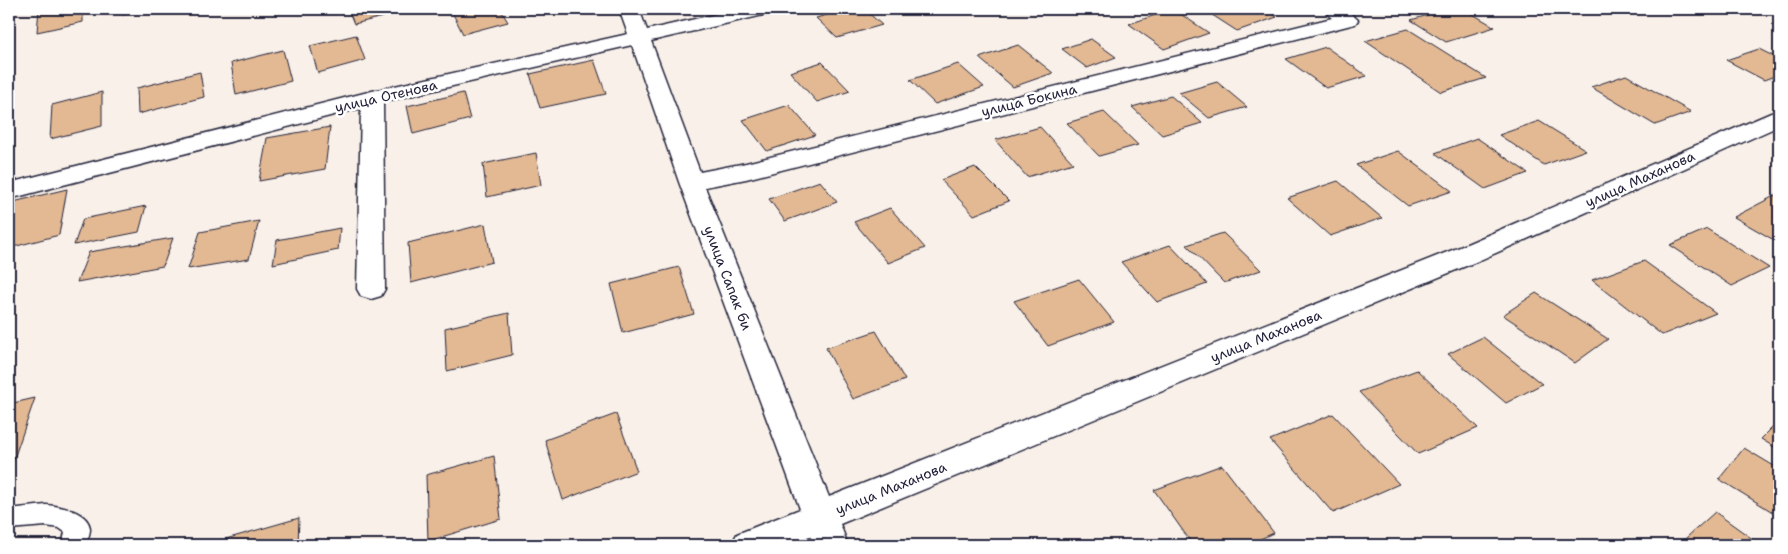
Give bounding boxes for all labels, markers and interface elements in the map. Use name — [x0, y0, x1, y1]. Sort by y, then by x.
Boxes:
street label: улица Отенова — [333, 75, 439, 117]
street label: улица Бокина — [979, 79, 1079, 121]
street label: улица Маханова — [1582, 147, 1698, 211]
street label: улица Сапак би — [700, 223, 756, 333]
street label: улица Маханова — [1208, 305, 1324, 366]
street label: улица Маханова — [833, 457, 949, 518]

